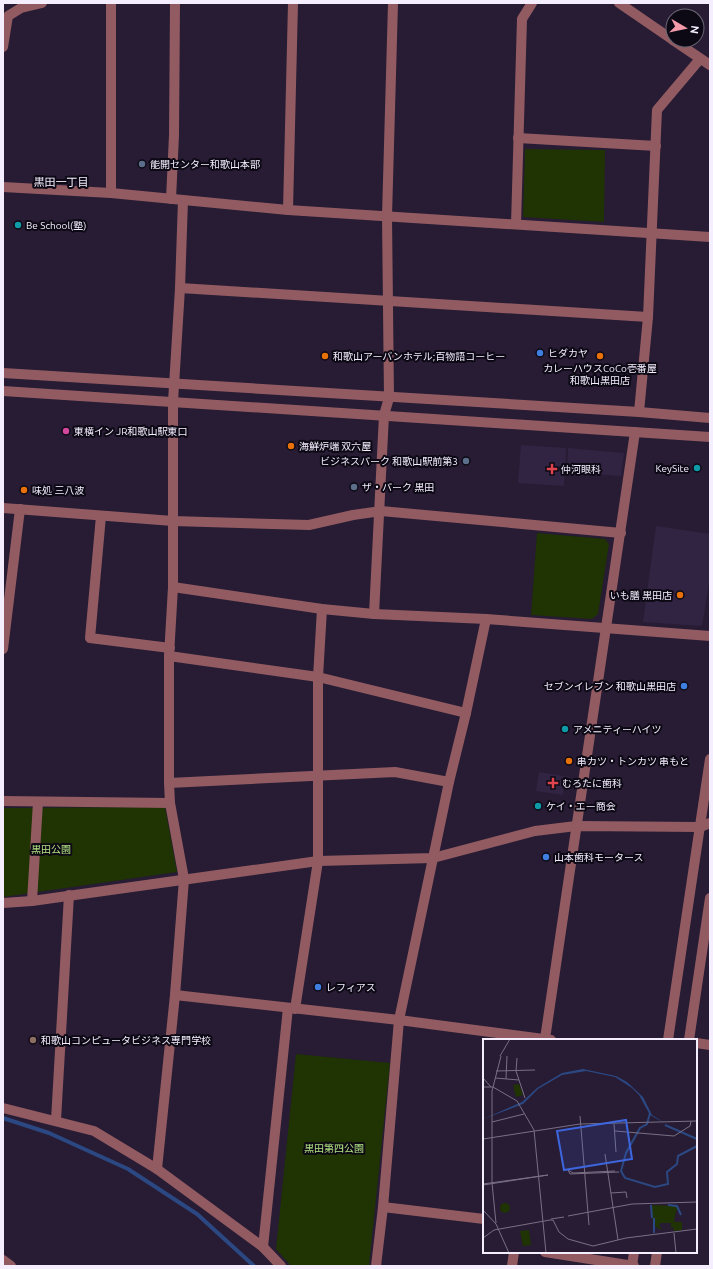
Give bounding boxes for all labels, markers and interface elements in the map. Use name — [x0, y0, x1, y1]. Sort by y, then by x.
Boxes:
north arrow — [665, 8, 705, 48]
text: N — [688, 25, 701, 35]
marker: 能開センター和歌山本部 — [137, 159, 147, 169]
place label: 能開センター和歌山本部 — [150, 159, 260, 170]
district label: 黒田一丁目 — [34, 176, 89, 188]
marker: Be School(塾) — [13, 220, 23, 230]
place label: Be School(塾) — [26, 220, 86, 231]
marker: ヒダカヤ — [535, 348, 545, 358]
place label: ヒダカヤ — [548, 348, 588, 359]
marker: 和歌山アーバンホテル;百物語コーヒー — [320, 351, 330, 361]
place label: 和歌山アーバンホテル;百物語コーヒー — [333, 351, 505, 362]
marker: カレーハウスCoCo壱番屋 和歌山黒田店 — [595, 351, 605, 361]
place label: カレーハウスCoCo壱番屋 和歌山黒田店 — [543, 363, 657, 386]
marker: 東横イン JR和歌山駅東口 — [61, 426, 71, 436]
place label: 東横イン JR和歌山駅東口 — [74, 426, 187, 437]
marker: 海鮮炉端 双六屋 — [286, 441, 296, 451]
place label: 海鮮炉端 双六屋 — [299, 441, 371, 452]
place label: ビジネスパーク 和歌山駅前第3 — [320, 456, 458, 467]
marker: ビジネスパーク 和歌山駅前第3 — [461, 456, 471, 466]
marker: 仲河眼科 — [546, 463, 558, 475]
place label: KeySite — [656, 463, 689, 474]
marker: KeySite — [692, 463, 702, 473]
place label: 仲河眼科 — [561, 464, 601, 475]
marker: ザ・パーク 黒田 — [349, 482, 359, 492]
place label: ザ・パーク 黒田 — [362, 482, 434, 493]
marker: 味処 三八波 — [19, 485, 29, 495]
place label: 味処 三八波 — [32, 485, 84, 496]
place label: いも膳 黒田店 — [610, 590, 672, 601]
marker: いも膳 黒田店 — [675, 590, 685, 600]
place label: セブンイレブン 和歌山黒田店 — [544, 681, 676, 692]
marker: セブンイレブン 和歌山黒田店 — [679, 681, 689, 691]
marker: アメニティーハイツ — [560, 724, 570, 734]
place label: アメニティーハイツ — [573, 724, 662, 735]
marker: 串カツ・トンカツ 串もと — [564, 756, 574, 766]
place label: 串カツ・トンカツ 串もと — [577, 756, 689, 767]
marker: むろたに歯科 — [547, 777, 559, 789]
place label: むろたに歯科 — [562, 778, 622, 789]
marker: ケイ・エー商会 — [533, 801, 543, 811]
place label: ケイ・エー商会 — [546, 801, 616, 812]
park label: 黒田公園 — [31, 844, 71, 855]
marker: 山本歯科モータース — [541, 852, 551, 862]
place label: 山本歯科モータース — [554, 852, 644, 863]
marker: レフィアス — [313, 982, 323, 992]
place label: レフィアス — [326, 982, 376, 993]
marker: 和歌山コンピュータビジネス専門学校 — [28, 1035, 38, 1045]
place label: 和歌山コンピュータビジネス専門学校 — [41, 1035, 211, 1046]
inset map — [483, 1039, 697, 1253]
park label: 黒田第四公園 — [304, 1143, 364, 1154]

